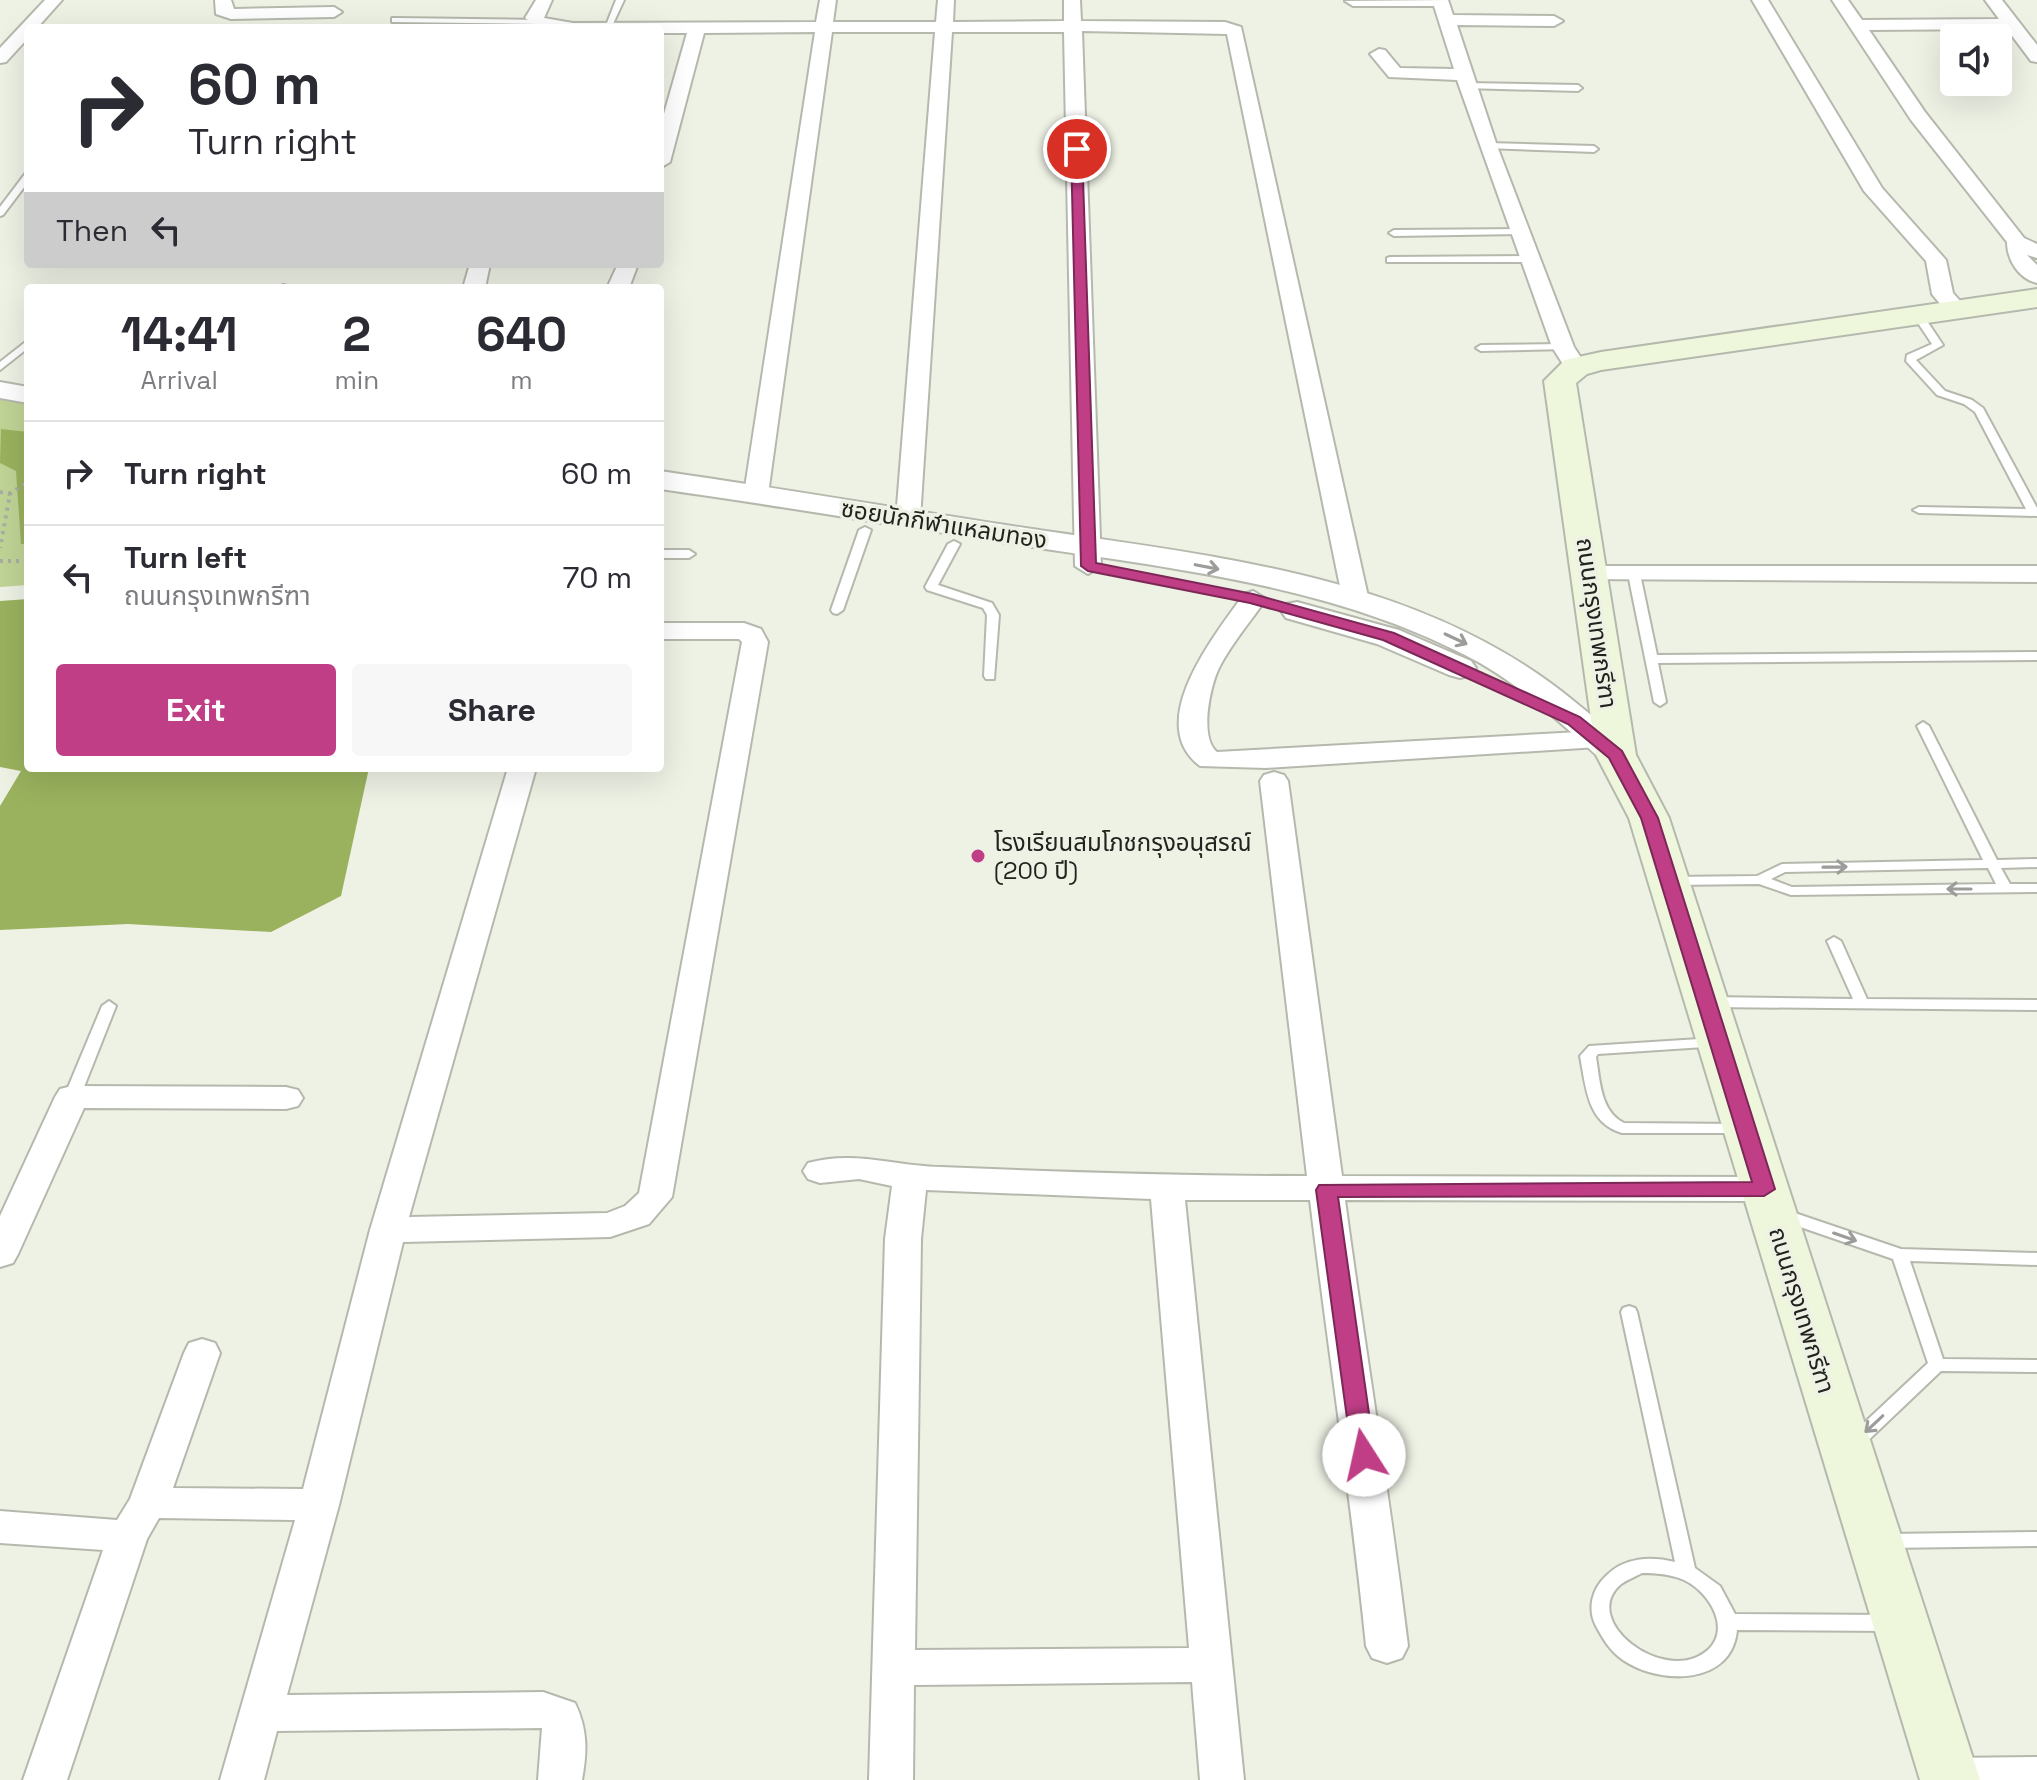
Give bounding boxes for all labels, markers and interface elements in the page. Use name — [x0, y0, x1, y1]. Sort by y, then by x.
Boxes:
map controls — [1940, 24, 2012, 96]
button: sound — [1940, 24, 2012, 96]
text: 60 m — [188, 49, 321, 120]
icon: right — [56, 56, 160, 160]
pin — [1043, 115, 1111, 183]
text: Turn right — [188, 119, 357, 165]
icon: arrive — [1055, 127, 1099, 171]
icon: left — [144, 208, 188, 252]
text: Then — [56, 211, 128, 250]
text: 14:41 — [121, 304, 238, 365]
text: 2 — [343, 304, 371, 365]
text: 640 — [476, 304, 567, 365]
text: Arrival — [141, 363, 218, 397]
text: min — [334, 363, 379, 397]
text: m — [510, 363, 533, 397]
icon: right — [56, 451, 100, 495]
text: Turn right — [124, 454, 267, 493]
text: 60 m — [561, 454, 632, 493]
street label: ซอยนักกีฬาแหลมทอง — [839, 492, 1049, 556]
street label: ถนนกรุงเทพกรีฑา — [1570, 536, 1624, 710]
text: Turn left — [124, 538, 247, 577]
icon: left — [56, 555, 100, 599]
text: 70 m — [563, 558, 632, 597]
one-way arrow — [1194, 560, 1219, 575]
text: ถนนกรุงเทพกรีฑา — [124, 579, 310, 613]
one-way arrow — [1444, 632, 1468, 647]
button: Exit — [56, 664, 336, 756]
button: Share — [352, 664, 632, 756]
place label: โรงเรียนสมโภชกรุงอนุสรณ์ (200 ปี) — [994, 827, 1252, 886]
marker: โรงเรียนสมโภชกรุงอนุสรณ์ (200 ปี) — [969, 847, 987, 865]
one-way arrow — [1821, 859, 1848, 875]
one-way arrow — [1946, 881, 1973, 897]
street label: ถนนกรุงเทพกรีฑา — [1762, 1223, 1842, 1397]
one-way arrow — [1832, 1230, 1857, 1245]
position arrow — [1322, 1413, 1406, 1497]
one-way arrow — [1865, 1414, 1885, 1433]

